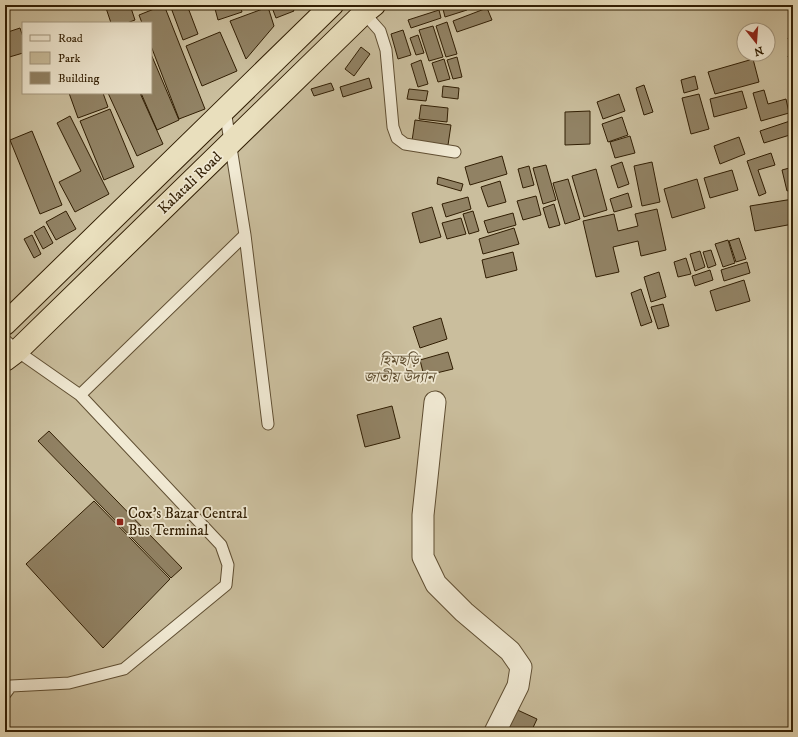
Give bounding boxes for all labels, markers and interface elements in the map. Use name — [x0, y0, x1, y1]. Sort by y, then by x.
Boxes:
legend — [22, 22, 152, 94]
north arrow — [736, 22, 776, 62]
text: Road — [58, 31, 83, 46]
text: N — [752, 43, 765, 59]
text: Park — [58, 51, 80, 66]
text: Building — [58, 71, 99, 86]
street label: Kalatali Road — [154, 147, 226, 218]
park label: হিমছড়ি জাতীয় উদ্যান — [363, 351, 438, 387]
place label: Cox's Bazar Central Bus Terminal — [128, 504, 248, 540]
marker: Cox's Bazar Central Bus Terminal — [115, 517, 125, 527]

